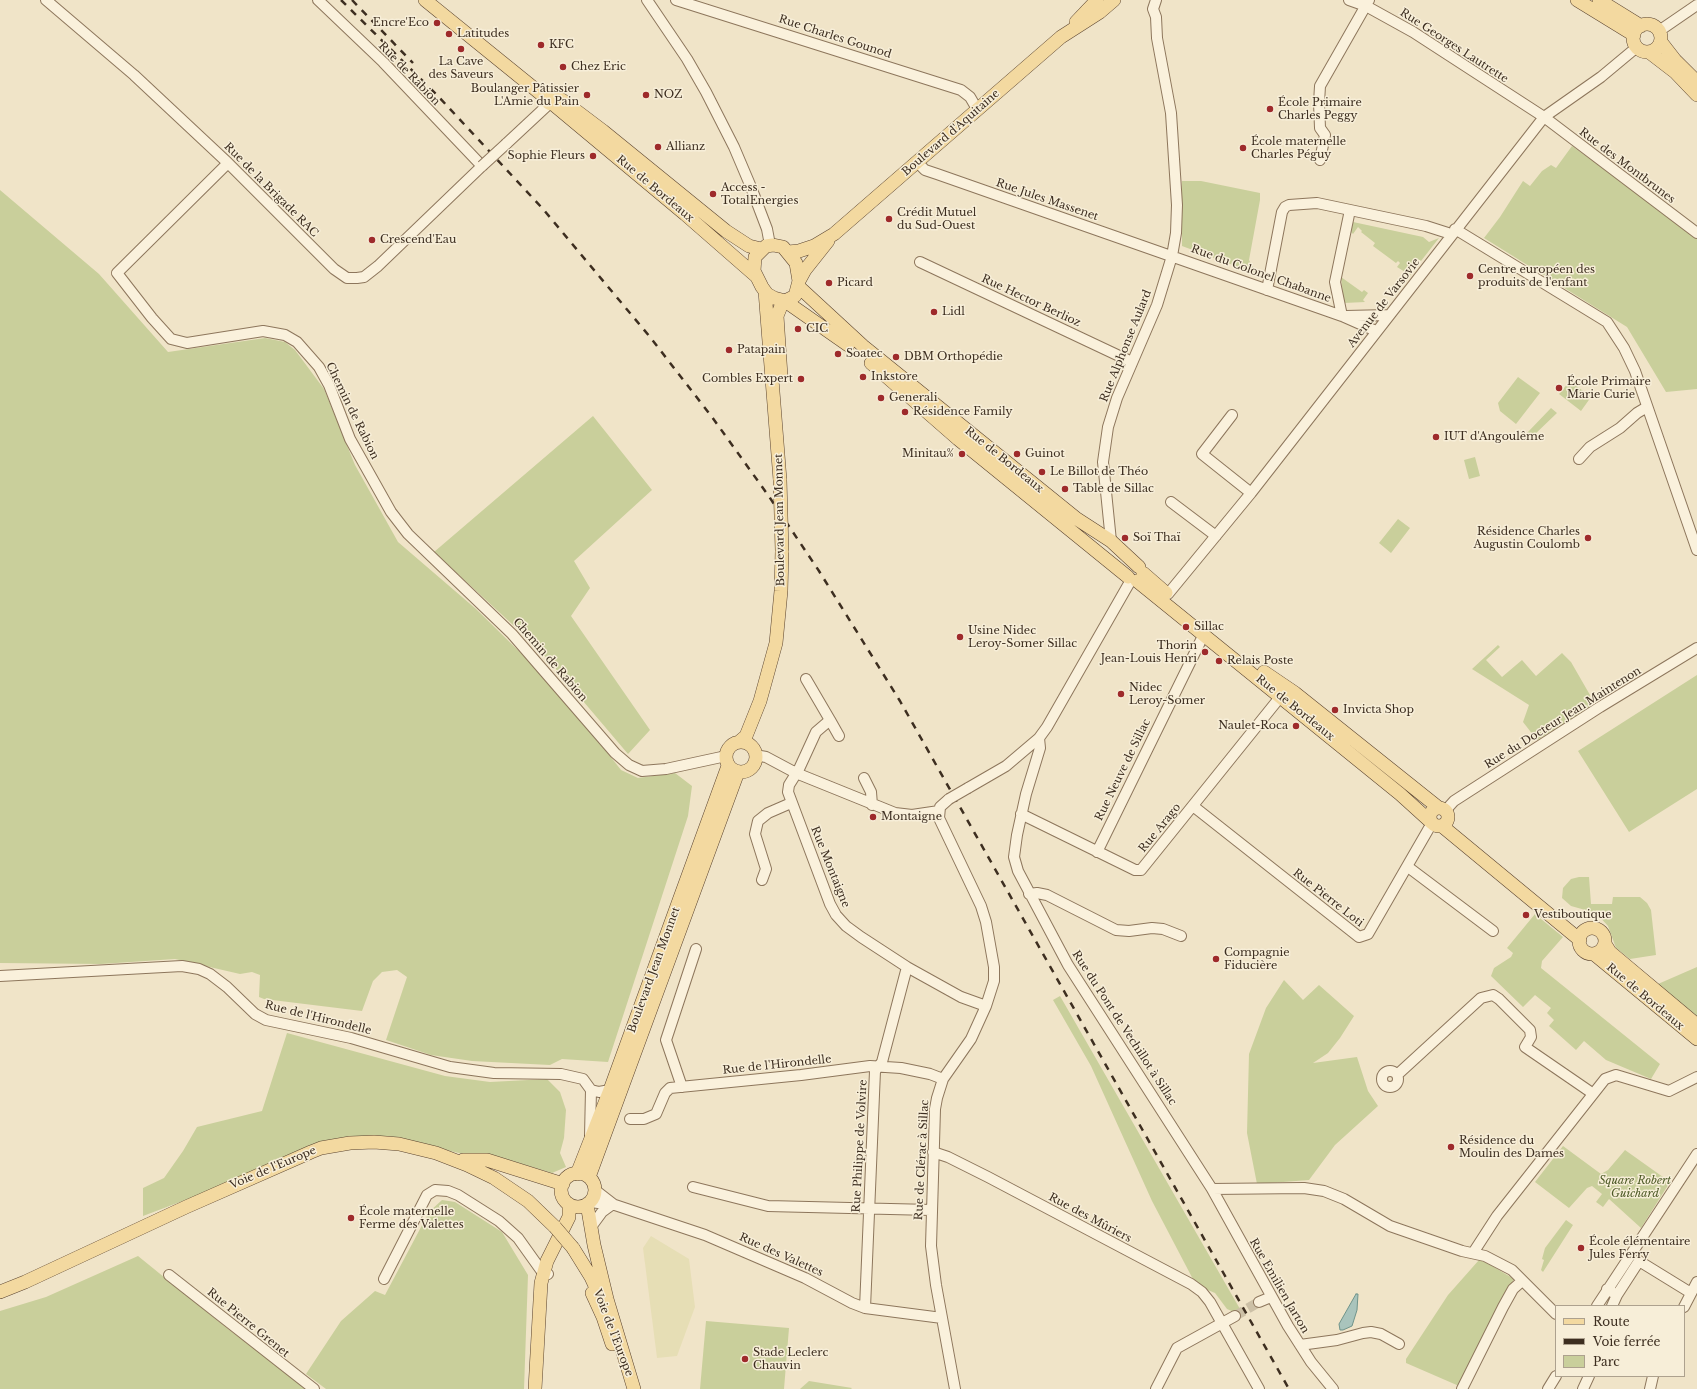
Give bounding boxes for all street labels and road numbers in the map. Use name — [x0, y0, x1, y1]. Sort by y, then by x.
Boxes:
street label: Rue Georges Lautrette — [1397, 6, 1511, 86]
street label: Rue Charles Gounod — [777, 13, 893, 61]
street label: Rue de Rabion — [375, 40, 443, 108]
street label: Boulevard d'Aquitaine — [900, 87, 1002, 179]
street label: Rue des Montbrunes — [1576, 126, 1678, 206]
street label: Rue de la Brigade RAC — [221, 140, 321, 240]
street label: Rue de Bordeaux — [614, 153, 696, 225]
street label: Rue Jules Massenet — [994, 176, 1100, 224]
street label: Rue du Colonel Chabanne — [1189, 242, 1333, 306]
street label: Avenue de Varsovie — [1345, 256, 1423, 350]
street label: Rue Hector Berlioz — [979, 272, 1083, 330]
street label: Rue Alphonse Aulard — [1097, 288, 1155, 404]
street label: Chemin de Rabion — [323, 360, 381, 462]
street label: Rue de Bordeaux — [962, 424, 1046, 496]
street label: Boulevard Jean Monnet — [772, 453, 788, 587]
street label: Chemin de Rabion — [510, 616, 590, 704]
street label: Rue du Docteur Jean Maintenon — [1482, 664, 1644, 772]
street label: Rue de Bordeaux — [1253, 672, 1337, 744]
street label: Rue Neuve de Sillac — [1093, 717, 1153, 823]
street label: Rue Arago — [1136, 801, 1184, 855]
street label: Rue Montaigne — [808, 824, 852, 910]
street label: Rue Pierre Loti — [1290, 866, 1366, 930]
street label: Boulevard Jean Monnet — [625, 905, 683, 1035]
street label: Rue du Pont de Vechillot à Sillac — [1069, 948, 1179, 1108]
street label: Rue de Bordeaux — [1604, 961, 1686, 1033]
street label: Rue de l'Hirondelle — [263, 998, 373, 1038]
street label: Rue de l'Hirondelle — [722, 1053, 832, 1077]
street label: Rue Philippe de Volvire — [850, 1079, 870, 1213]
street label: Rue de Clérac à Sillac — [912, 1099, 932, 1221]
street label: Voie de l'Europe — [228, 1144, 318, 1192]
street label: Rue des Mûriers — [1046, 1191, 1134, 1245]
street label: Rue des Valettes — [737, 1231, 825, 1279]
street label: Rue Emilien Jarton — [1246, 1236, 1312, 1336]
street label: Rue Pierre Grenet — [204, 1286, 292, 1360]
street label: Voie de l'Europe — [590, 1288, 636, 1378]

